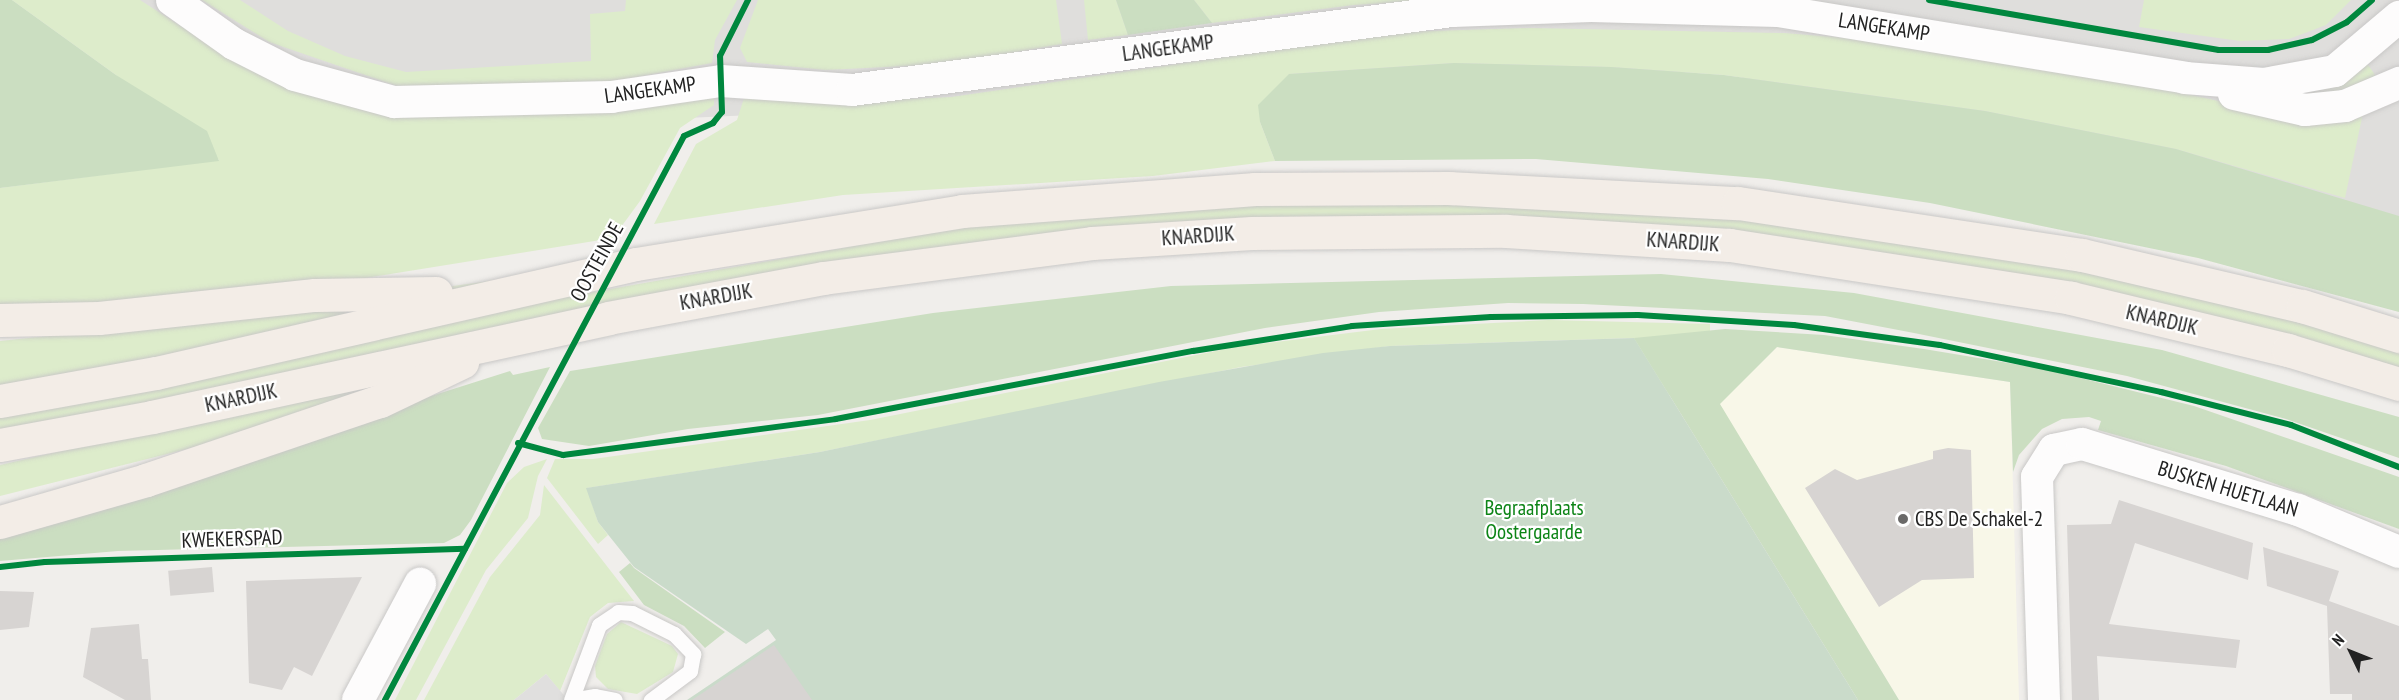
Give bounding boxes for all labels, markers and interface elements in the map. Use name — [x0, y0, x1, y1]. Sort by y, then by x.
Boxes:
street label: LANGEKAMP — [1837, 7, 1931, 47]
street label: LANGEKAMP — [1121, 29, 1215, 67]
street label: LANGEKAMP — [603, 71, 697, 109]
street label: OOSTEINDE — [565, 218, 629, 306]
street label: KNARDIJK — [1161, 221, 1235, 251]
street label: KNARDIJK — [1646, 227, 1720, 257]
street label: KNARDIJK — [678, 278, 754, 316]
street label: KNARDIJK — [2124, 300, 2200, 340]
street label: KNARDIJK — [203, 378, 279, 418]
street label: BUSKEN HUETLAAN — [2155, 456, 2301, 522]
park label: Begraafplaats Oostergaarde — [1484, 495, 1584, 545]
place label: CBS De Schakel-2 — [1915, 506, 2043, 532]
marker: CBS De Schakel-2 — [1896, 512, 1910, 526]
street label: KWEKERSPAD — [181, 525, 283, 553]
north arrow — [2321, 622, 2381, 682]
text: N — [2328, 630, 2348, 650]

